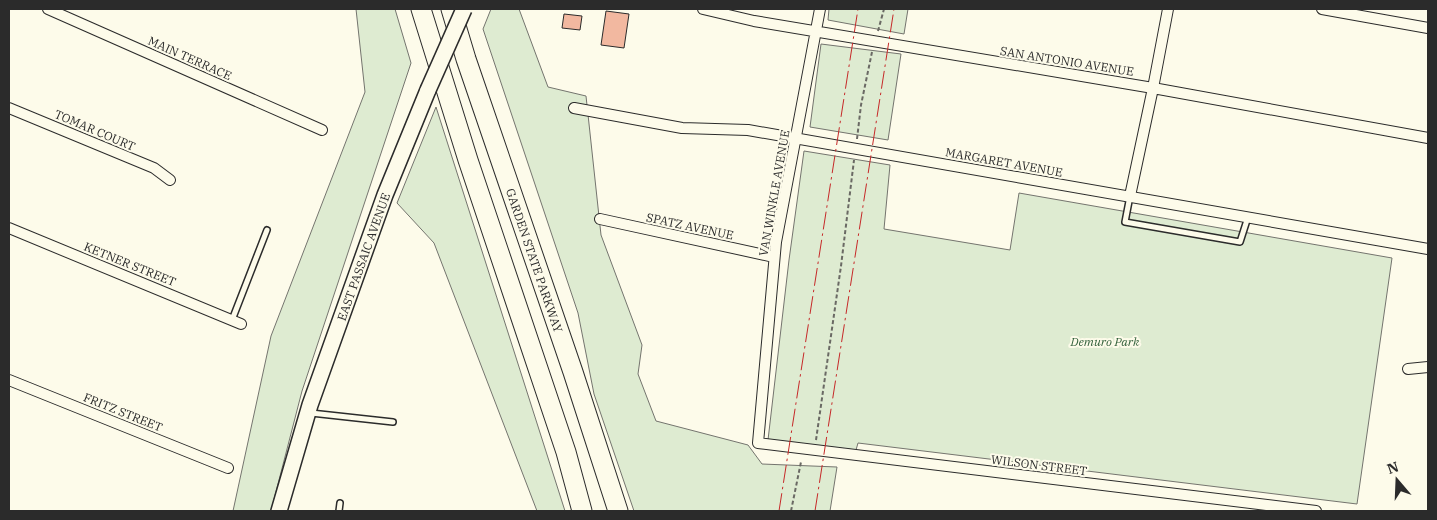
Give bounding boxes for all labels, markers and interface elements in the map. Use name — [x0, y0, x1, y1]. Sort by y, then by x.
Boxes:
street label: MAIN TERRACE — [146, 33, 234, 83]
street label: SAN ANTONIO AVENUE — [999, 43, 1135, 79]
street label: TOMAR COURT — [52, 106, 138, 154]
street label: VAN WINKLE AVENUE — [755, 129, 793, 257]
street label: MARGARET AVENUE — [944, 144, 1064, 180]
street label: GARDEN STATE PARKWAY — [503, 186, 567, 335]
street label: EAST PASSAIC AVENUE — [333, 191, 393, 323]
street label: SPATZ AVENUE — [645, 209, 735, 243]
street label: KETNER STREET — [82, 239, 178, 289]
park label: Demuro Park — [1070, 334, 1140, 349]
street label: FRITZ STREET — [81, 389, 165, 435]
street label: WILSON STREET — [990, 452, 1088, 478]
north arrow — [1372, 455, 1422, 505]
text: N — [1385, 457, 1401, 478]

